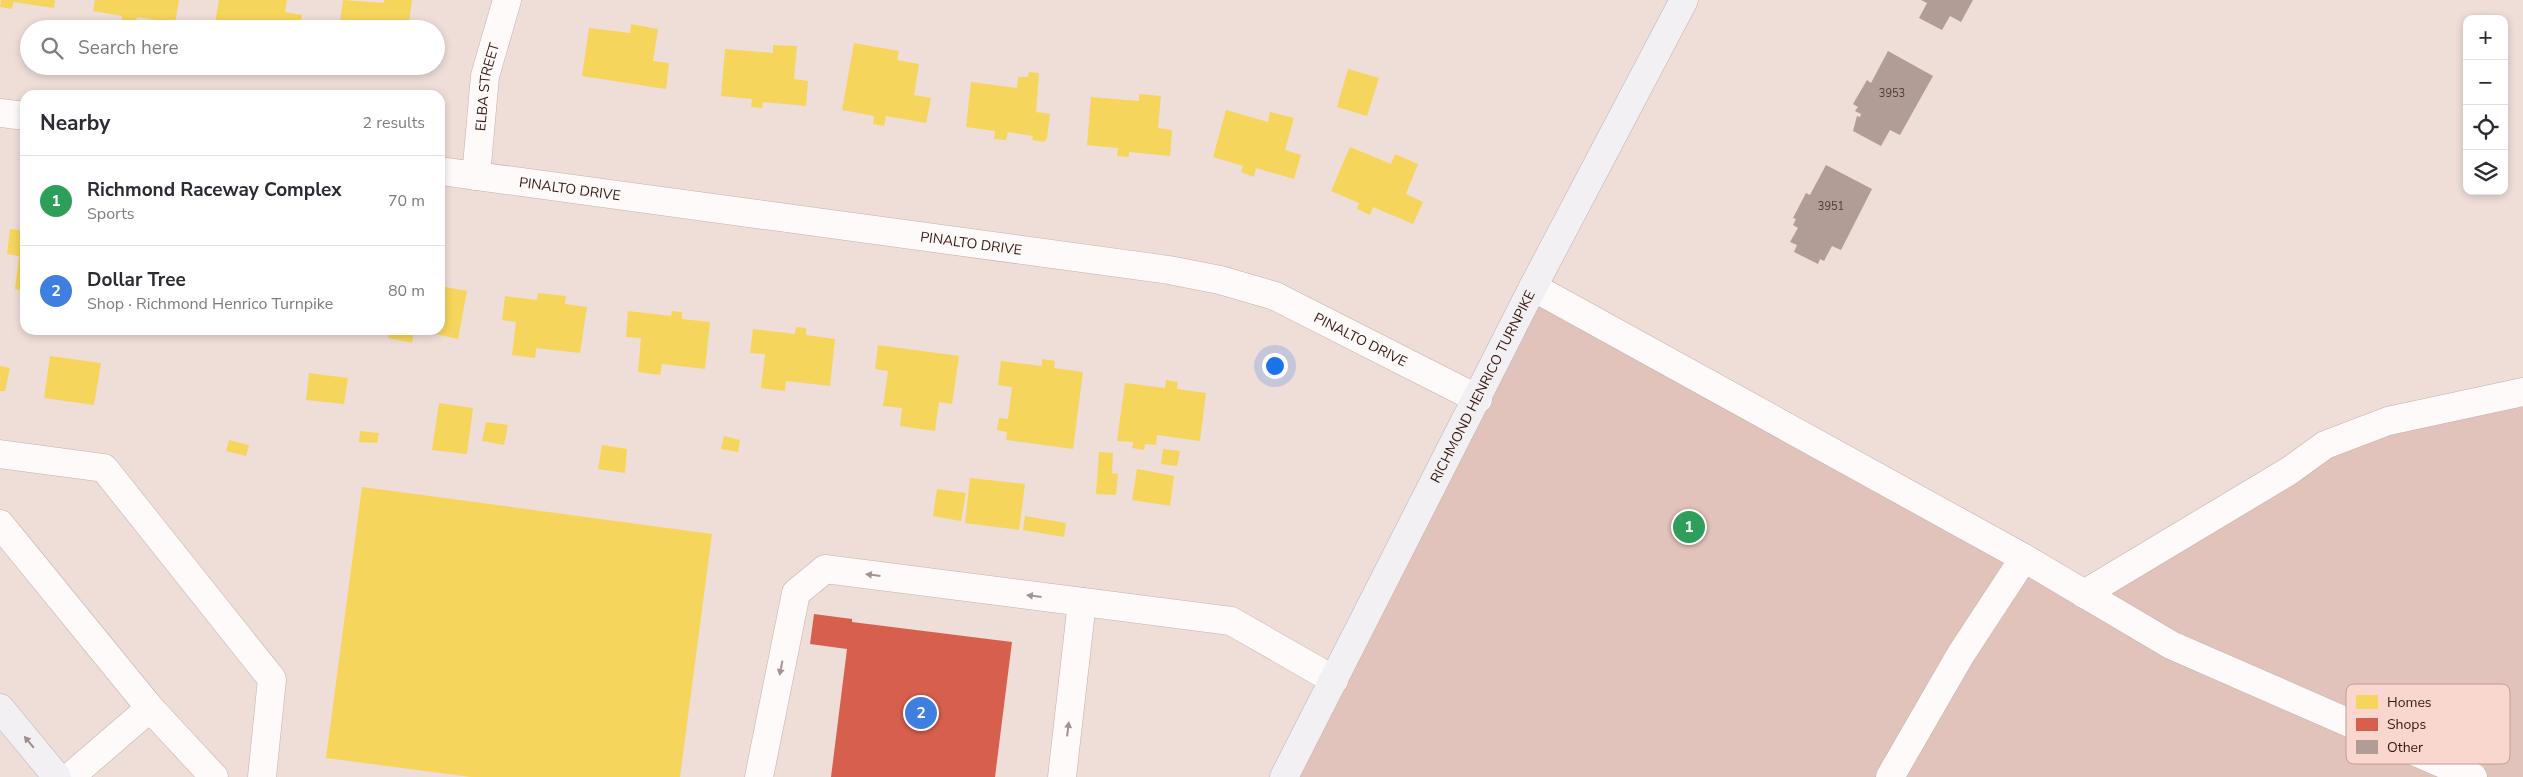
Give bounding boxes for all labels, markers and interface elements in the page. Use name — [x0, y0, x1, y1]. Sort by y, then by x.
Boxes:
map controls — [2463, 15, 2508, 195]
button: + — [2463, 15, 2508, 60]
search box — [20, 20, 445, 75]
icon: search — [38, 34, 66, 62]
text: Search here — [78, 35, 179, 61]
street label: ELBA STREET — [471, 40, 504, 132]
button: − — [2463, 60, 2508, 105]
house number: 3953 — [1879, 86, 1905, 101]
button: locate — [2463, 105, 2508, 150]
text: Nearby — [40, 109, 110, 137]
text: 2 results — [363, 112, 425, 134]
button: layers — [2463, 150, 2508, 195]
street label: PINALTO DRIVE — [518, 172, 622, 205]
text: Richmond Raceway Complex — [87, 177, 342, 203]
text: 1 — [51, 190, 61, 212]
text: 70 m — [388, 190, 425, 212]
house number: 3951 — [1818, 199, 1844, 214]
text: Sports — [87, 203, 135, 225]
street label: PINALTO DRIVE — [919, 227, 1023, 259]
text: Dollar Tree — [87, 267, 186, 293]
text: 2 — [51, 280, 61, 302]
text: 80 m — [388, 280, 425, 302]
street label: RICHMOND HENRICO TURNPIKE — [1426, 287, 1539, 486]
text: Shop · Richmond Henrico Turnpike — [87, 293, 333, 315]
street label: PINALTO DRIVE — [1311, 308, 1411, 371]
your location — [1262, 353, 1288, 379]
pin: 1 — [1673, 508, 1705, 546]
one-way arrow — [865, 571, 881, 579]
one-way arrow — [1026, 592, 1042, 600]
one-way arrow — [777, 660, 785, 675]
legend — [2346, 684, 2510, 764]
text: Homes — [2387, 693, 2432, 712]
pin: 2 — [905, 694, 937, 732]
text: Shops — [2387, 715, 2427, 734]
one-way arrow — [1064, 720, 1072, 736]
one-way arrow — [23, 736, 34, 749]
text: Other — [2387, 738, 2423, 757]

